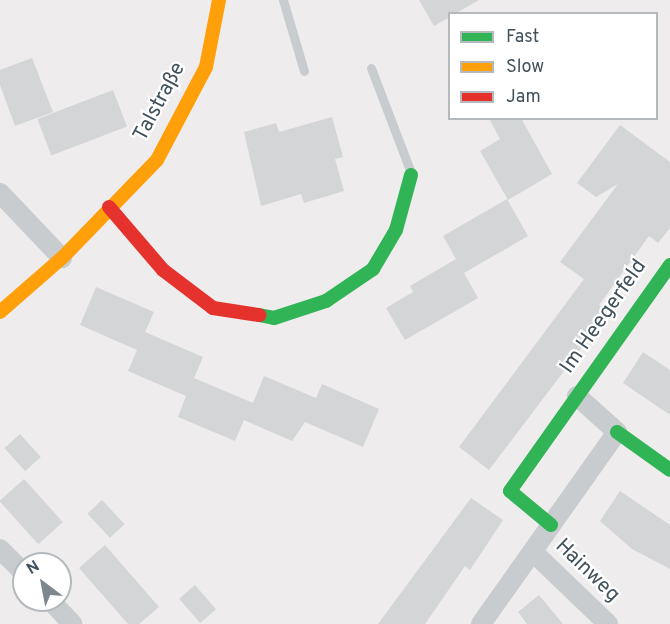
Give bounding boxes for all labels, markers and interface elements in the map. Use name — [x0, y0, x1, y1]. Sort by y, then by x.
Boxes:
legend — [448, 12, 658, 120]
text: Fast — [506, 26, 539, 49]
text: Slow — [506, 56, 544, 79]
street label: Talstraße — [129, 58, 191, 146]
text: Jam — [506, 86, 541, 109]
street label: Im Heegerfeld — [555, 255, 653, 379]
street label: Hainweg — [549, 534, 625, 608]
north arrow — [12, 552, 72, 612]
text: N — [23, 557, 44, 580]

